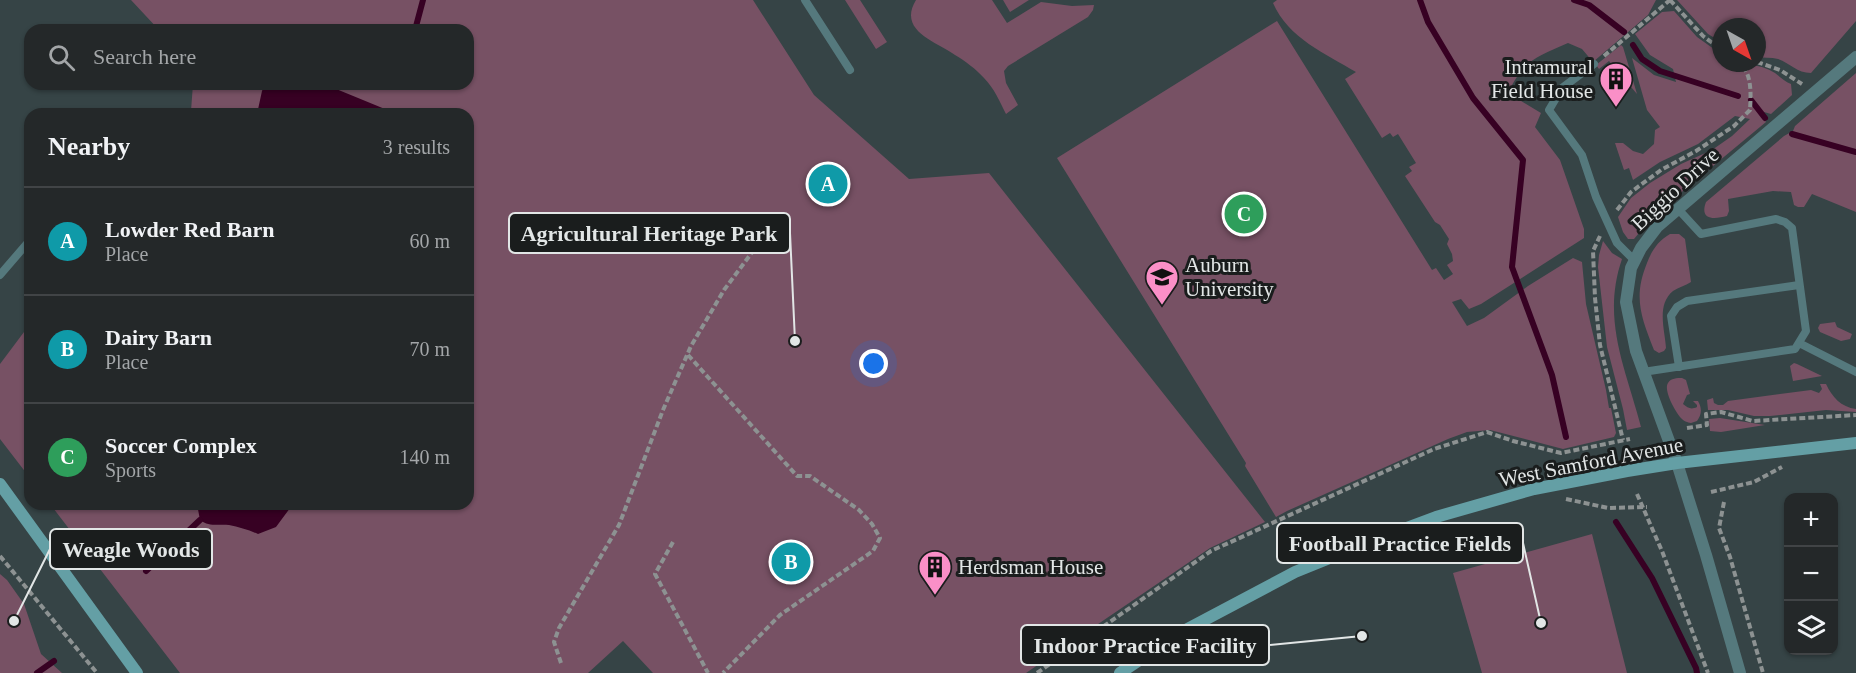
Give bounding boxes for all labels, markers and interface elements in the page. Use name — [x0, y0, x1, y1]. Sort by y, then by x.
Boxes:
north arrow — [1712, 18, 1766, 72]
search box — [24, 24, 474, 90]
icon: search — [45, 41, 78, 74]
text: Search here — [93, 44, 196, 69]
place label: Intramural Field House — [1491, 55, 1593, 103]
building icon: Intramural Field House — [1598, 61, 1634, 108]
text: Nearby — [48, 132, 130, 161]
text: 3 results — [383, 136, 450, 158]
street label: Biggio Drive — [1627, 143, 1723, 235]
pin: A — [808, 162, 848, 207]
pin: C — [1224, 192, 1264, 236]
callout: Agricultural Heritage Park — [509, 213, 790, 253]
text: Lowder Red Barn — [105, 217, 275, 242]
text: Agricultural Heritage Park — [521, 221, 778, 246]
text: A — [60, 230, 75, 252]
text: 60 m — [409, 230, 450, 252]
text: Place — [105, 243, 148, 265]
place label: Auburn University — [1185, 253, 1274, 301]
school or university icon: Auburn University — [1144, 259, 1180, 306]
text: Dairy Barn — [105, 325, 212, 350]
text: B — [61, 338, 74, 360]
text: 70 m — [409, 338, 450, 360]
your location — [859, 349, 888, 378]
text: Place — [105, 351, 148, 373]
street label: West Samford Avenue — [1497, 432, 1685, 492]
text: Soccer Complex — [105, 433, 257, 458]
text: C — [60, 446, 75, 468]
text: 140 m — [399, 446, 450, 468]
text: Sports — [105, 459, 156, 481]
map controls — [1784, 493, 1838, 655]
button: + — [1784, 493, 1838, 547]
callout: Football Practice Fields — [1277, 523, 1523, 563]
callout: Weagle Woods — [50, 529, 212, 569]
text: Football Practice Fields — [1289, 531, 1512, 556]
text: Weagle Woods — [62, 537, 200, 562]
pin: B — [772, 540, 810, 584]
button: − — [1784, 547, 1838, 601]
building icon: Herdsman House — [917, 549, 953, 596]
place label: Herdsman House — [958, 555, 1103, 579]
button: layers — [1784, 601, 1838, 655]
callout: Indoor Practice Facility — [1021, 625, 1269, 665]
text: Indoor Practice Facility — [1033, 633, 1257, 658]

